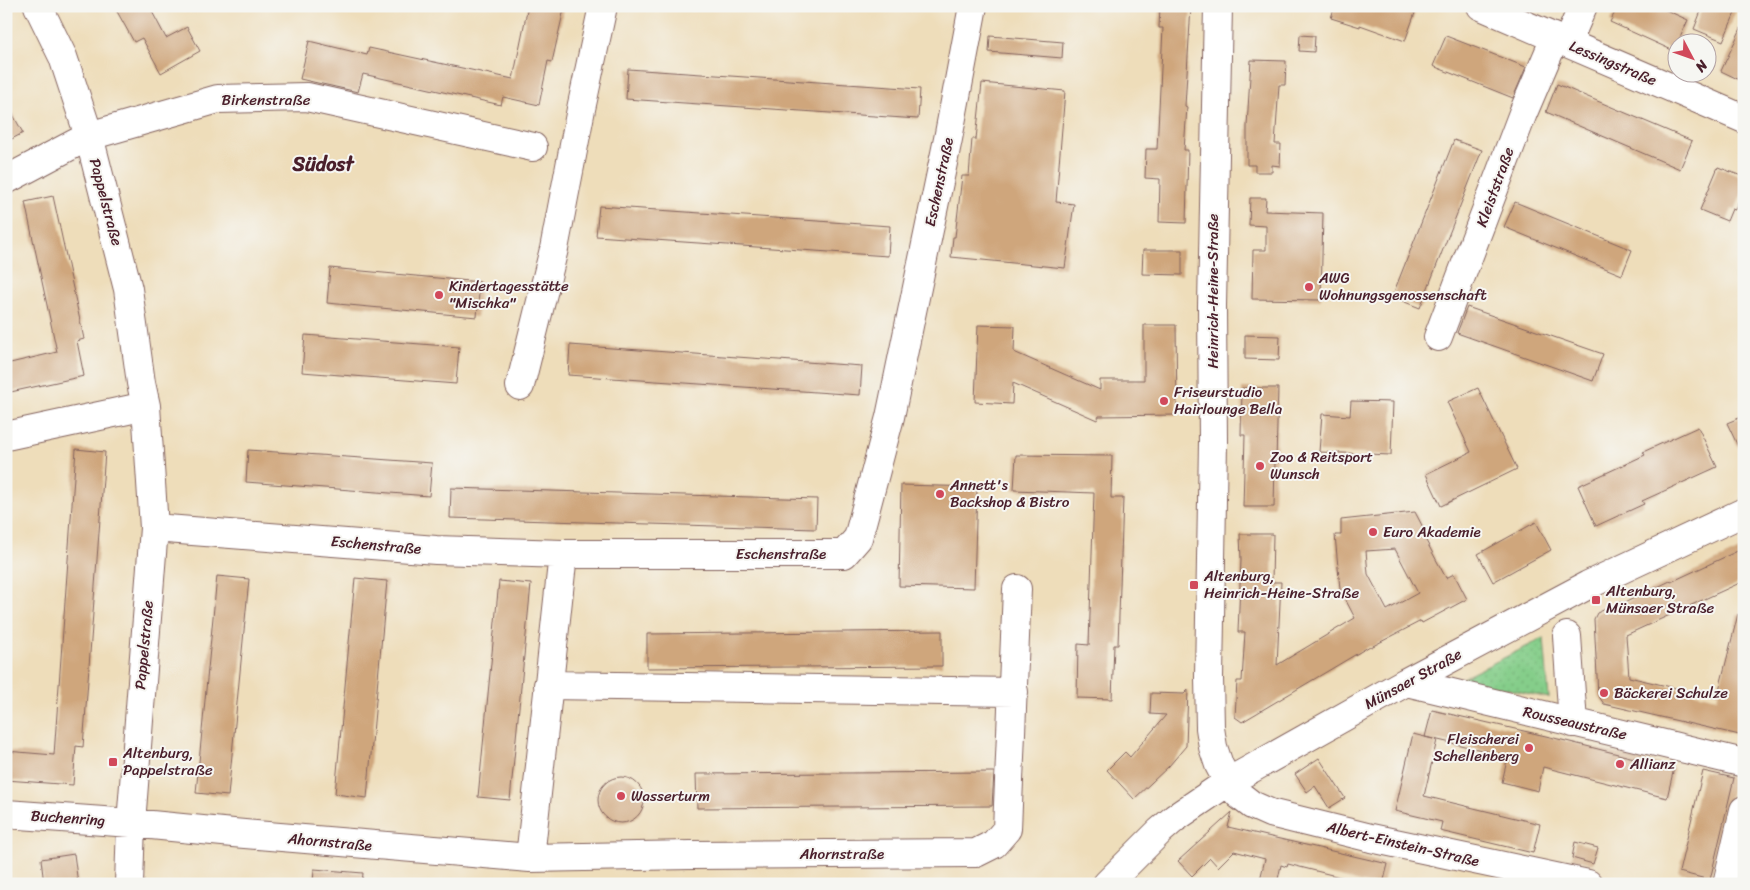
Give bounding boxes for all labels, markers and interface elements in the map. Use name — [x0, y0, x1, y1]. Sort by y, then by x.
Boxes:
north arrow — [1668, 32, 1718, 82]
street label: Lessingstraße — [1565, 33, 1661, 93]
text: N — [1689, 54, 1715, 78]
street label: Birkenstraße — [222, 87, 311, 113]
street label: Eschenstraße — [917, 135, 961, 229]
street label: Kleiststraße — [1469, 143, 1522, 231]
district label: Südost — [291, 147, 356, 182]
street label: Pappelstraße — [82, 155, 130, 249]
street label: Heinrich-Heine-Straße — [1200, 213, 1226, 369]
place label: AWG Wohnungsgenossenschaft — [1318, 265, 1487, 308]
place label: Kindertagesstätte "Mischka" — [449, 273, 569, 316]
marker: AWG Wohnungsgenossenschaft — [1303, 281, 1315, 293]
marker: Kindertagesstätte "Mischka" — [433, 289, 445, 301]
place label: Friseurstudio Hairlounge Bella — [1174, 379, 1283, 422]
marker: Friseurstudio Hairlounge Bella — [1158, 395, 1170, 407]
place label: Zoo & Reitsport Wunsch — [1270, 444, 1373, 487]
marker: Zoo & Reitsport Wunsch — [1254, 460, 1266, 472]
place label: Annett's Backshop & Bistro — [949, 472, 1070, 515]
marker: Annett's Backshop & Bistro — [934, 488, 946, 500]
place label: Euro Akademie — [1383, 519, 1481, 545]
marker: Euro Akademie — [1367, 526, 1379, 538]
street label: Eschenstraße — [330, 528, 422, 562]
street label: Eschenstraße — [736, 541, 826, 567]
place label: Altenburg, Heinrich-Heine-Straße — [1203, 563, 1359, 606]
place label: Altenburg, Münsaer Straße — [1605, 578, 1715, 621]
marker: Altenburg, Heinrich-Heine-Straße — [1188, 579, 1200, 591]
marker: Altenburg, Münsaer Straße — [1590, 594, 1602, 606]
street label: Pappelstraße — [127, 599, 161, 691]
street label: Münsaer Straße — [1359, 641, 1467, 717]
place label: Bäckerei Schulze — [1614, 680, 1728, 706]
marker: Bäckerei Schulze — [1598, 687, 1610, 699]
street label: Rousseaustraße — [1521, 698, 1630, 748]
place label: Fleischerei Schellenberg — [1433, 726, 1520, 769]
place label: Altenburg, Pappelstraße — [122, 740, 213, 783]
marker: Fleischerei Schellenberg — [1523, 742, 1535, 754]
place label: Allianz — [1629, 751, 1676, 777]
marker: Altenburg, Pappelstraße — [107, 756, 119, 768]
marker: Allianz — [1614, 758, 1626, 770]
place label: Wasserturm — [631, 783, 710, 809]
marker: Wasserturm — [615, 790, 627, 802]
street label: Buchenring — [30, 802, 106, 834]
street label: Albert-Einstein-Straße — [1323, 814, 1482, 874]
street label: Ahornstraße — [286, 825, 373, 859]
street label: Ahornstraße — [799, 841, 884, 867]

